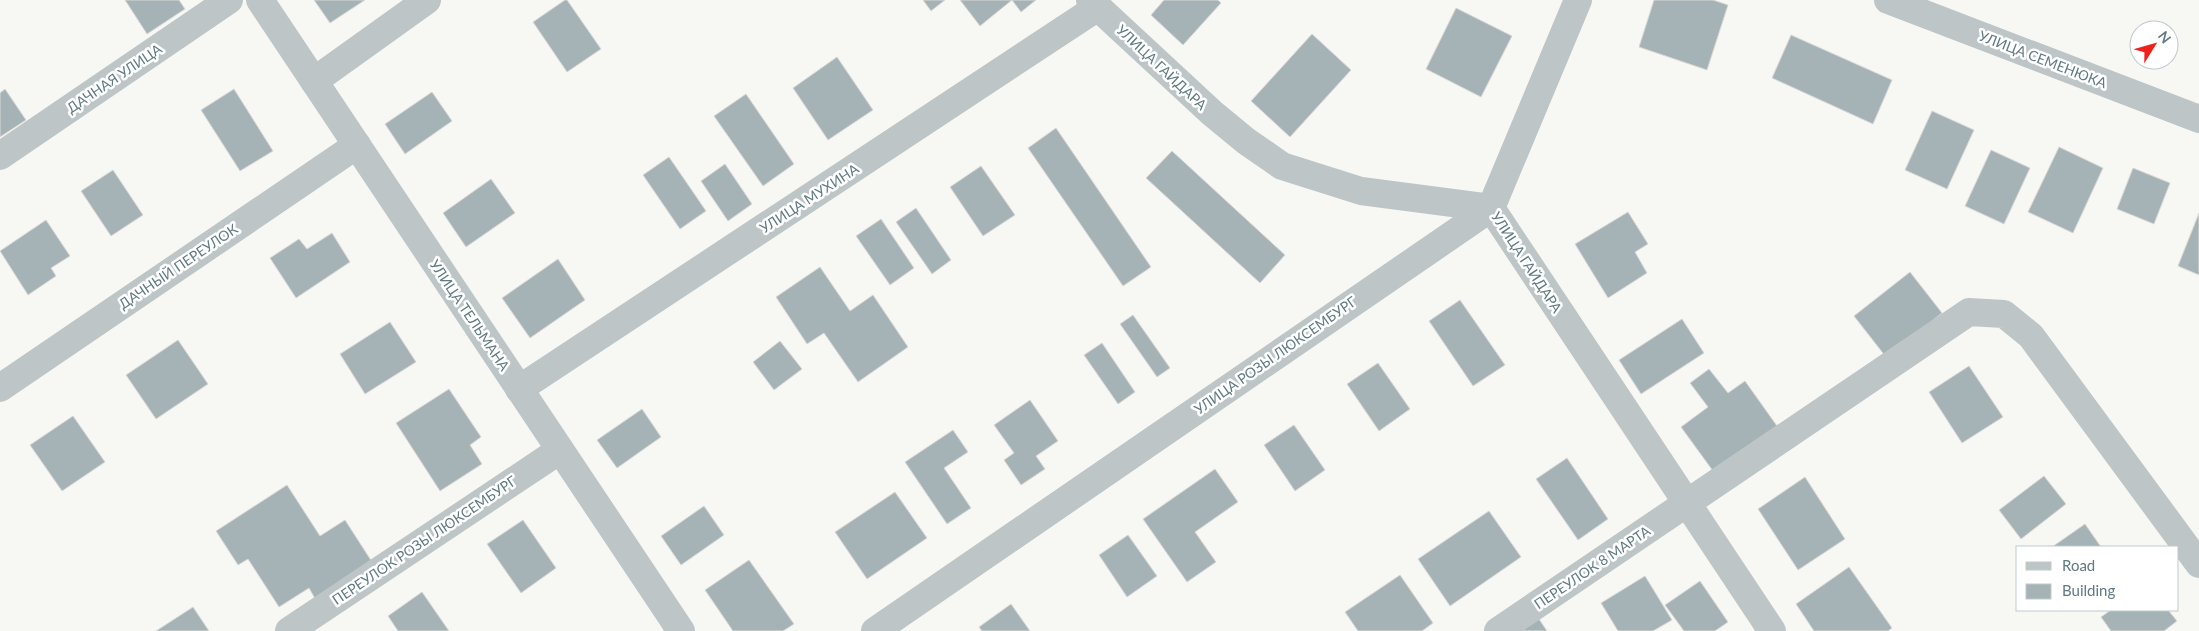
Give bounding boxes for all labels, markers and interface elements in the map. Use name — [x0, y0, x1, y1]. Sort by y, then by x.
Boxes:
north arrow — [2129, 20, 2179, 70]
street label: УЛИЦА ГАЙДАРА — [1113, 21, 1211, 113]
street label: УЛИЦА СЕМЕНЮКА — [1977, 27, 2110, 91]
text: N — [2155, 27, 2175, 46]
street label: ДАЧНАЯ УЛИЦА — [63, 40, 165, 116]
street label: УЛИЦА МУХИНА — [756, 159, 862, 236]
street label: УЛИЦА ГАЙДАРА — [1488, 208, 1566, 316]
street label: ДАЧНЫЙ ПЕРЕУЛОК — [115, 219, 241, 312]
street label: УЛИЦА ТЕЛЬМАНА — [427, 256, 514, 374]
street label: УЛИЦА РОЗЫ ЛЮКСЕМБУРГ — [1191, 292, 1360, 418]
street label: ПЕРЕУЛОК РОЗЫ ЛЮКСЕМБУРГ — [329, 472, 520, 608]
street label: ПЕРЕУЛОК 8 МАРТА — [1531, 522, 1654, 612]
legend — [2016, 546, 2179, 611]
text: Road — [2062, 556, 2095, 574]
text: Building — [2062, 581, 2115, 599]

